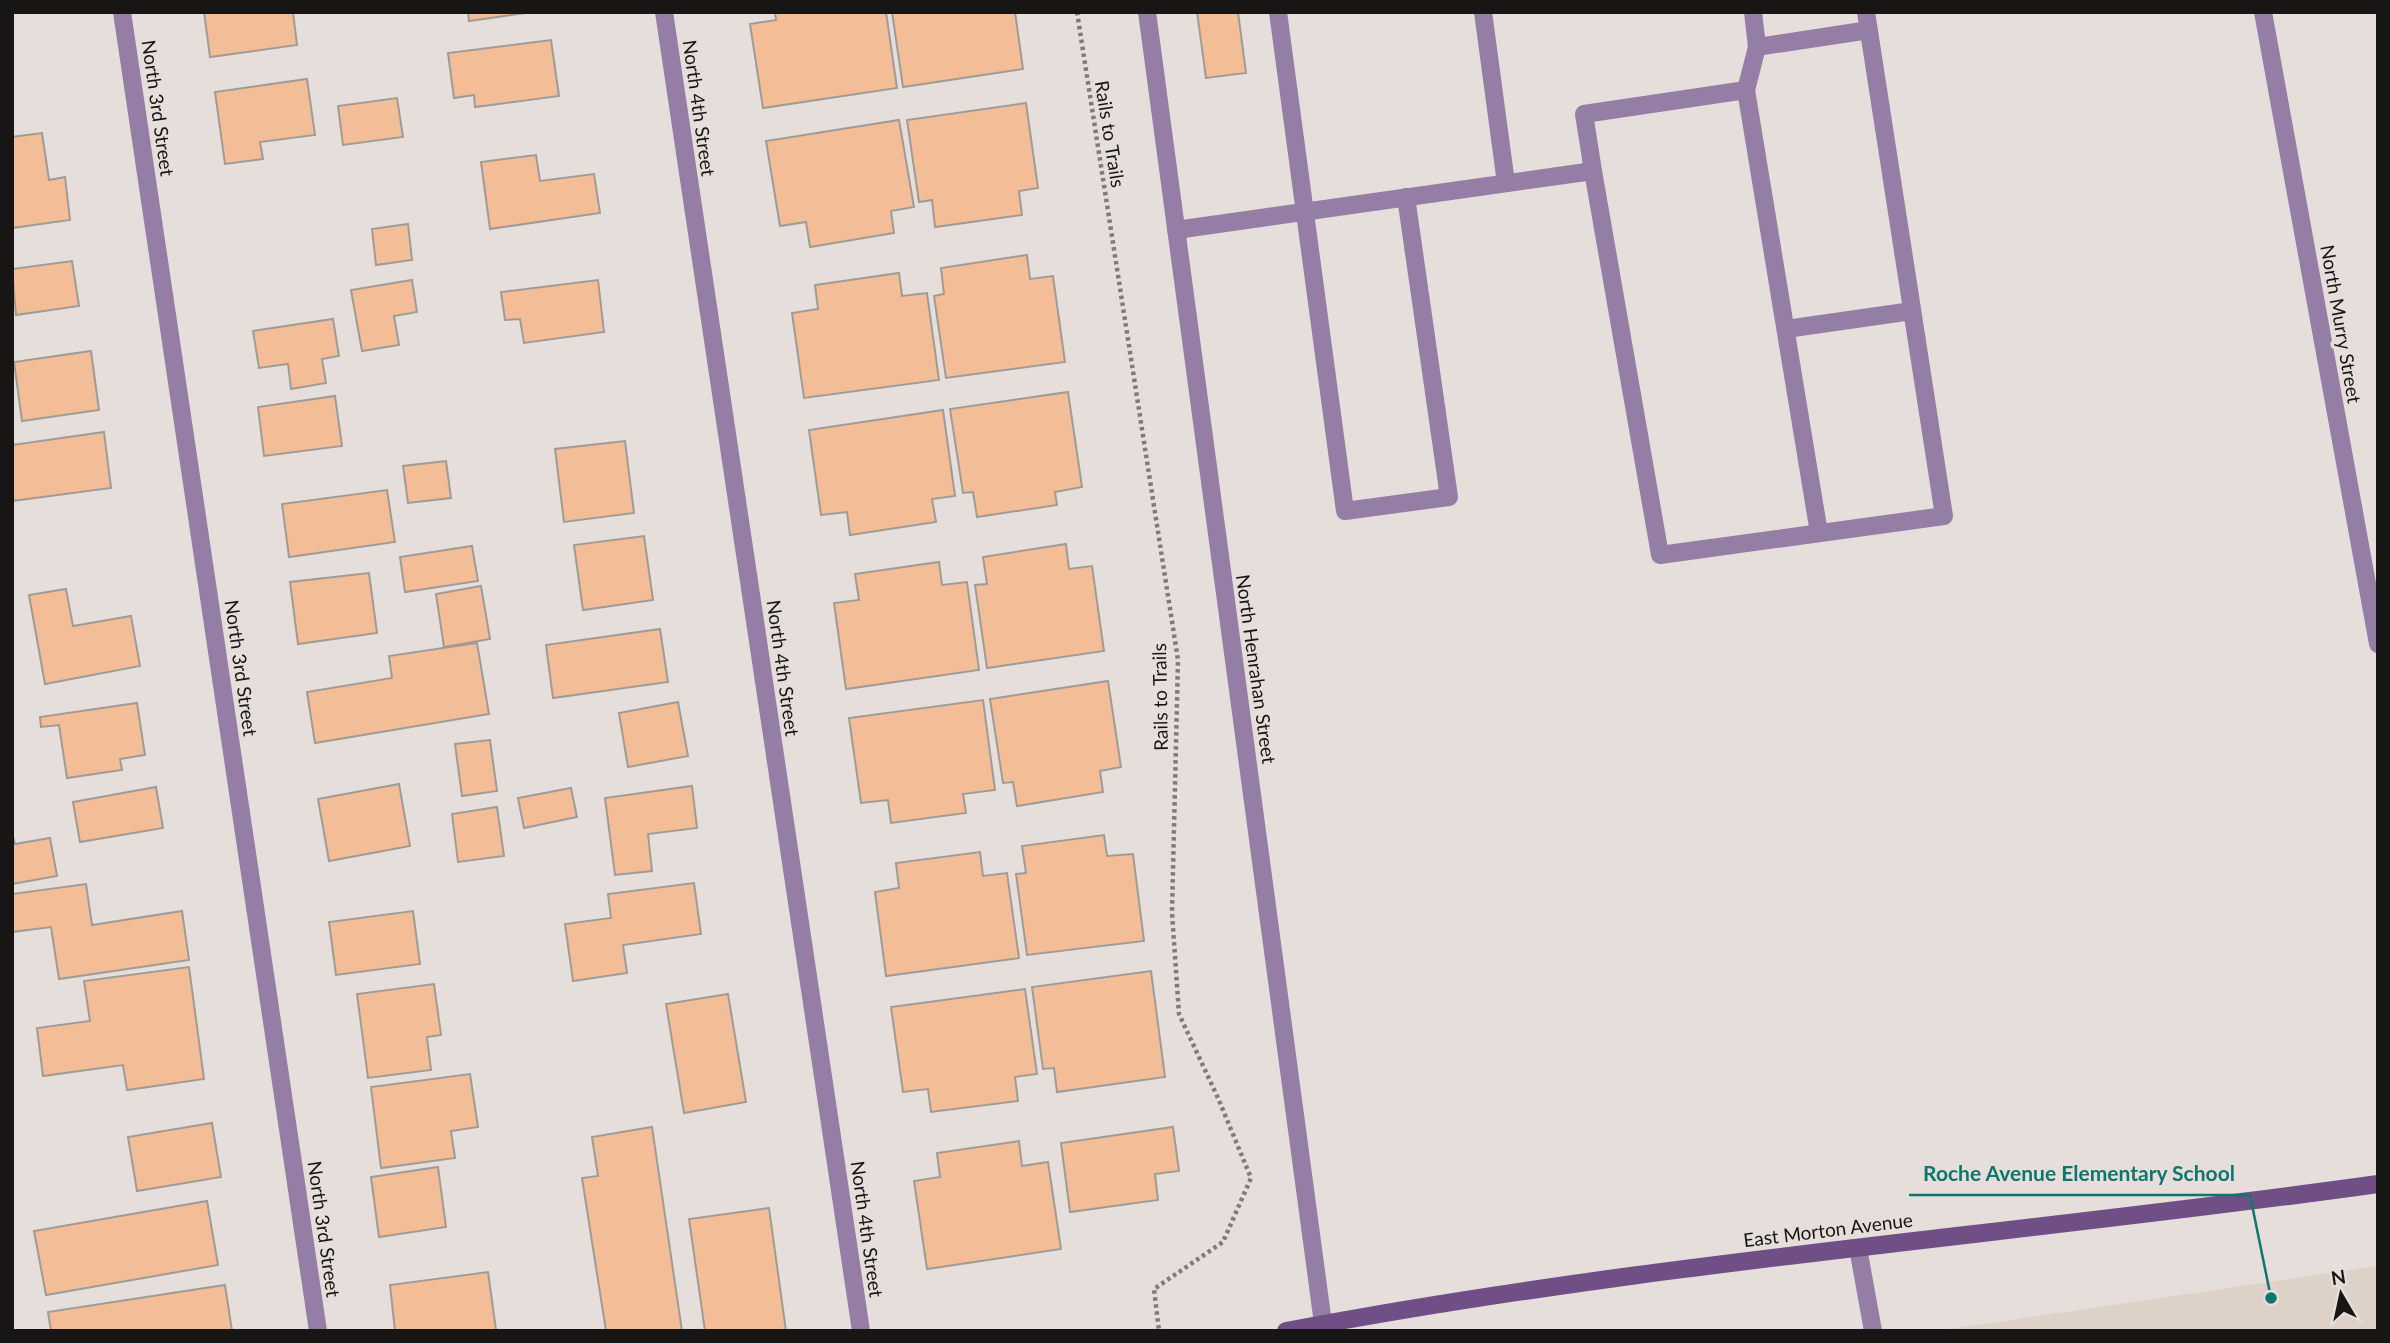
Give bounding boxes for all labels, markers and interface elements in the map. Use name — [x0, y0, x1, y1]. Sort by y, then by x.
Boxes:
street label: North 3rd Street — [138, 38, 179, 178]
street label: North 4th Street — [679, 38, 720, 178]
street label: Rails to Trails — [1091, 79, 1130, 189]
street label: North Murry Street — [2316, 243, 2367, 405]
street label: North Henrahan Street — [1232, 573, 1281, 765]
street label: North 3rd Street — [221, 598, 262, 738]
street label: North 4th Street — [763, 598, 804, 738]
street label: Rails to Trails — [1147, 643, 1172, 751]
callout: Roche Avenue Elementary School — [1909, 1153, 2250, 1195]
street label: North 3rd Street — [304, 1159, 345, 1299]
street label: North 4th Street — [847, 1159, 888, 1299]
text: Roche Avenue Elementary School — [1923, 1160, 2235, 1185]
street label: East Morton Avenue — [1742, 1208, 1914, 1251]
north arrow — [2306, 1259, 2376, 1329]
text: N — [2329, 1264, 2347, 1289]

